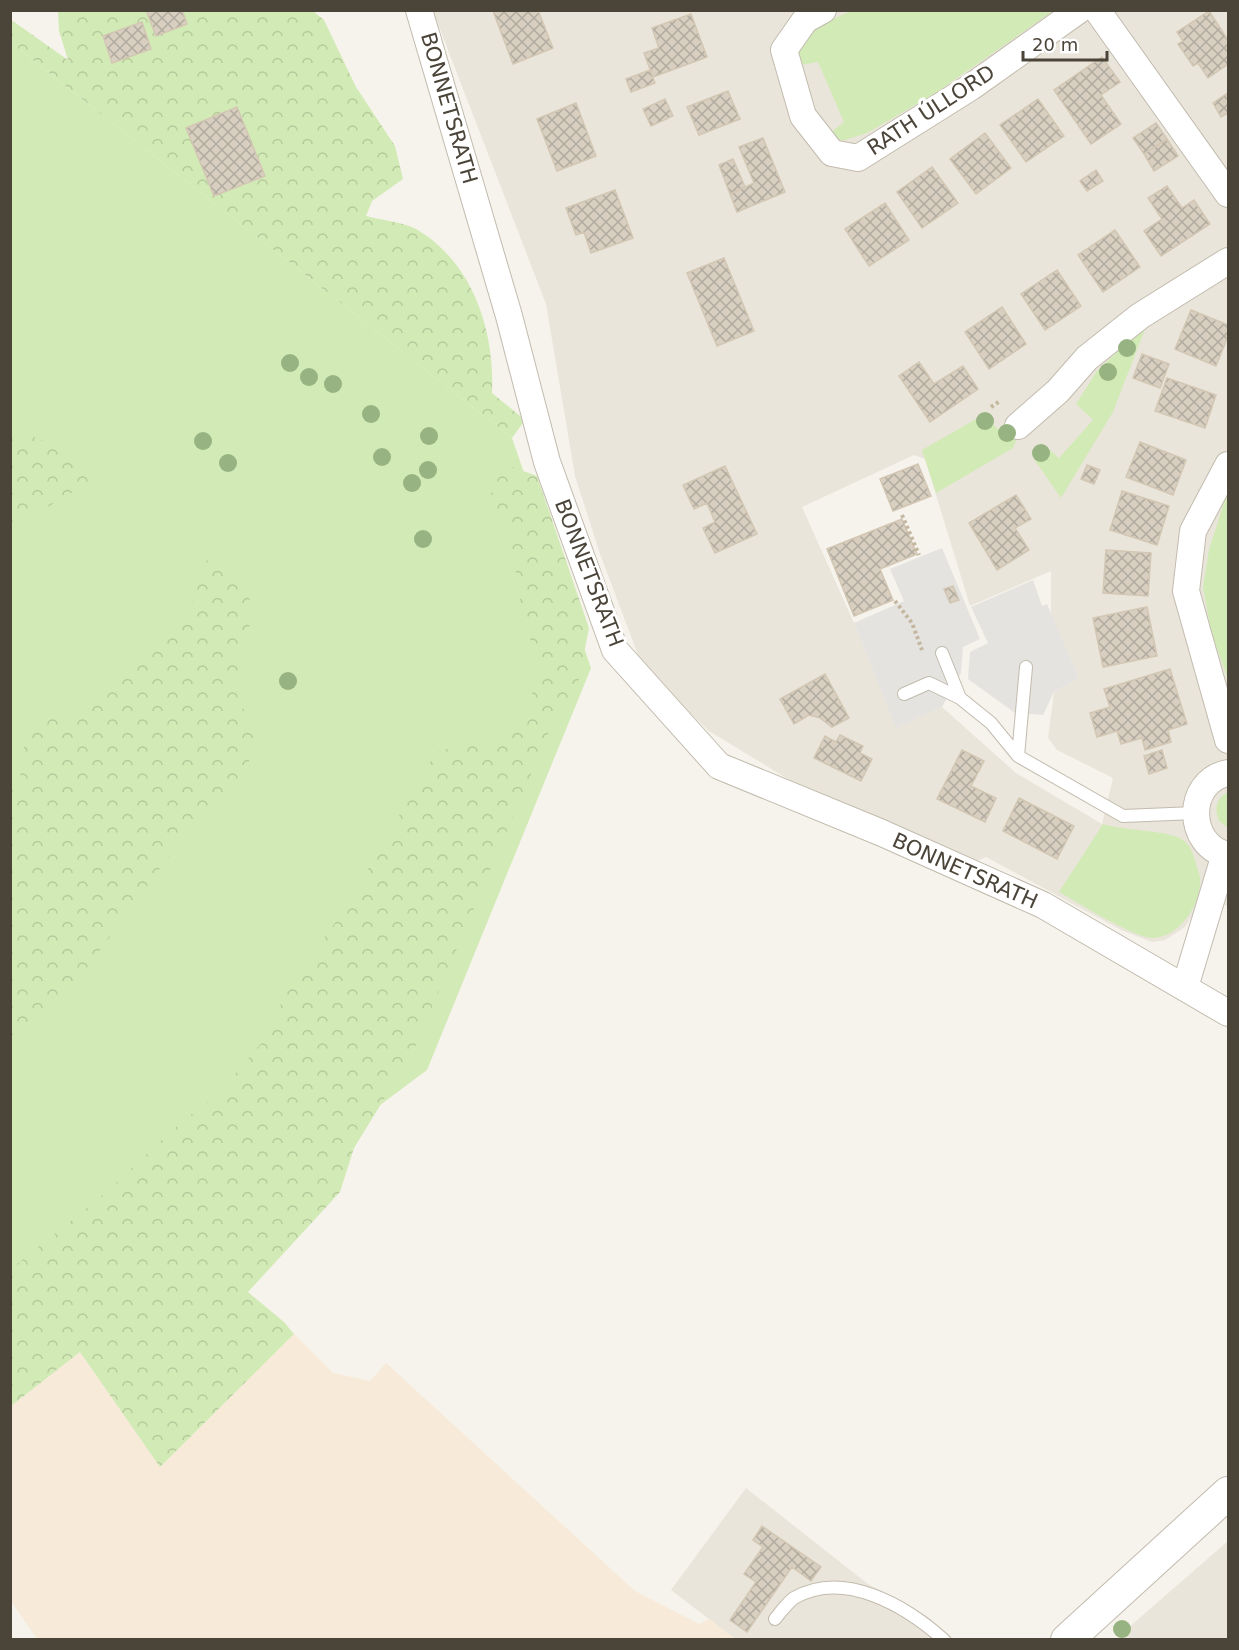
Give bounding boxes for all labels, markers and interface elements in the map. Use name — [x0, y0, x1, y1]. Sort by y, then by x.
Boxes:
scale bar — [1023, 24, 1107, 62]
street label: BONNETSRATH — [416, 29, 482, 187]
text: 20 m — [1032, 34, 1078, 55]
street label: RATH ÚLLORD — [862, 59, 999, 160]
street label: BONNETSRATH — [550, 496, 628, 650]
street label: BONNETSRATH — [889, 828, 1041, 914]

